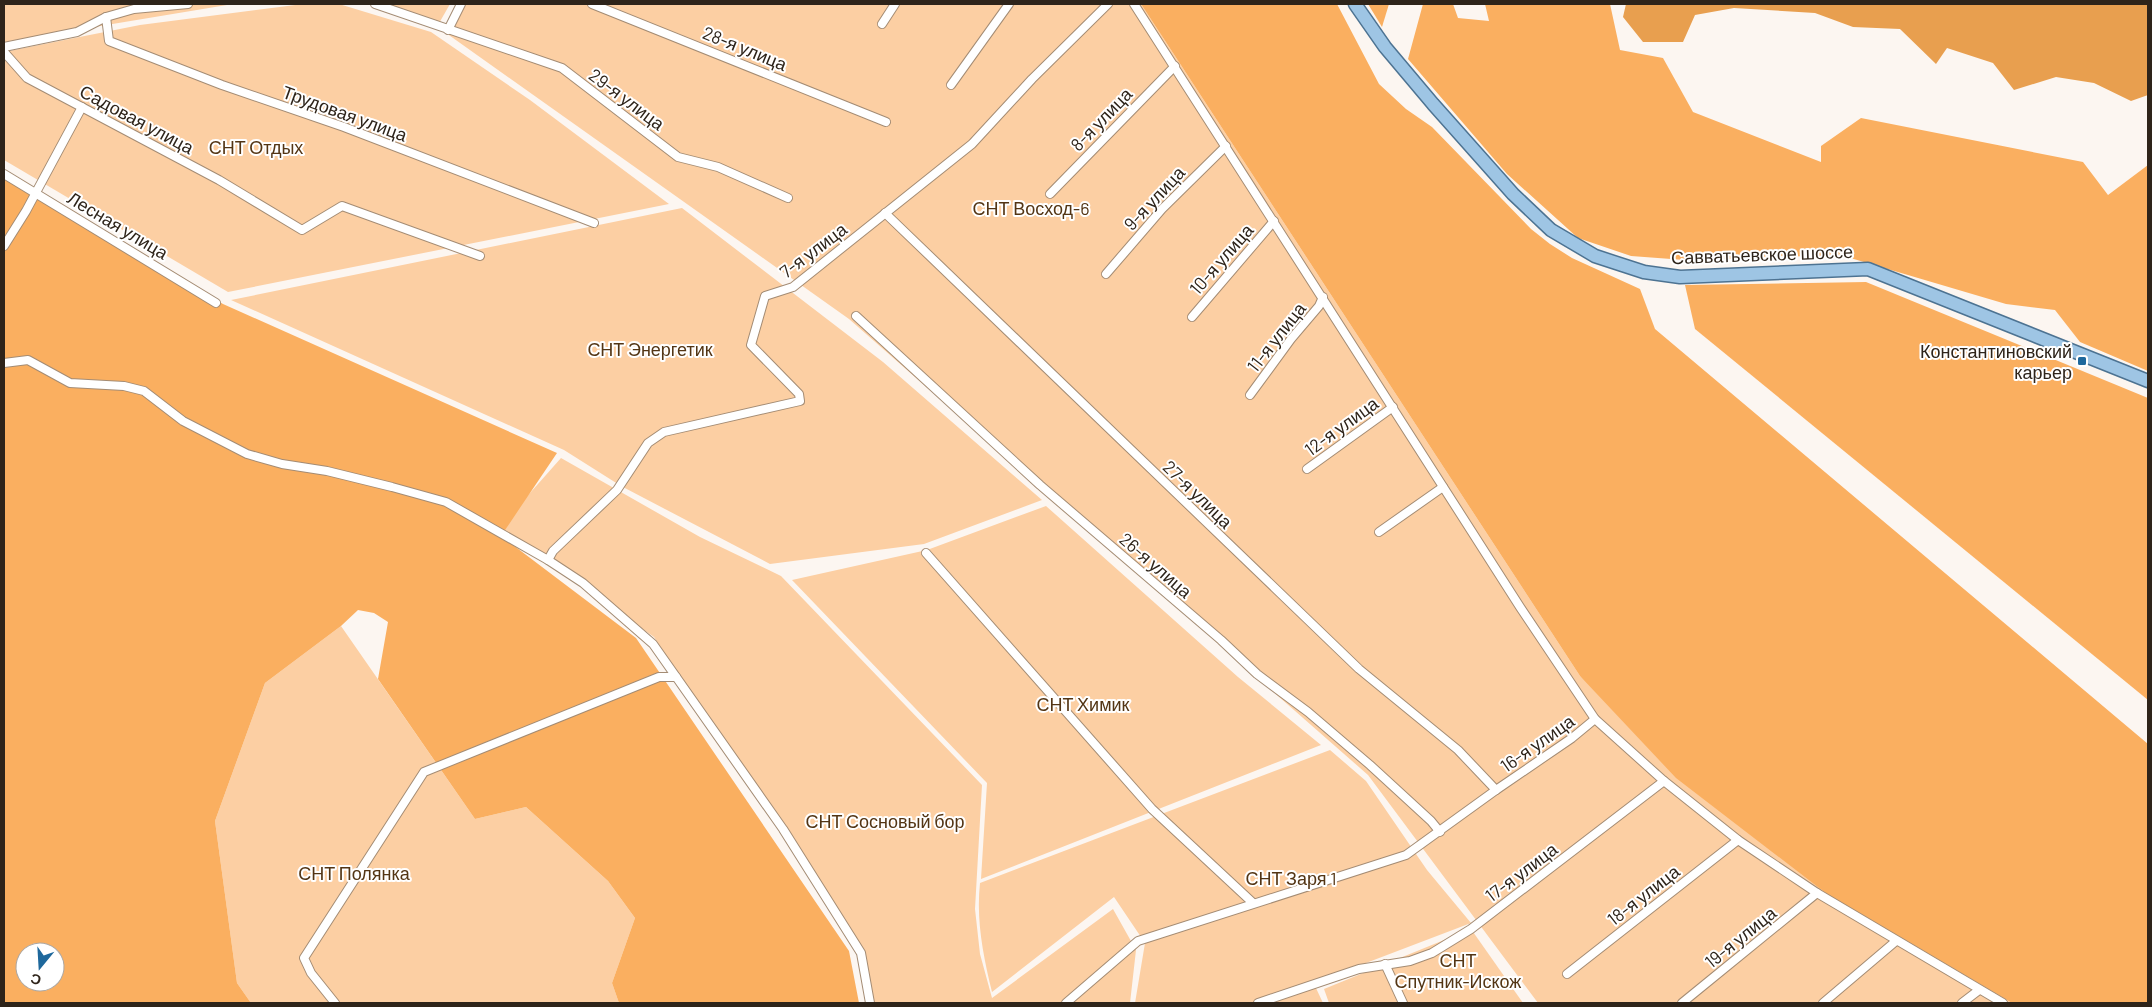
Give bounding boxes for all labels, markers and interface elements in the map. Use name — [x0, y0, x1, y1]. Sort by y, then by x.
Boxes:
street label: 28-я улица — [700, 21, 791, 75]
street label: 29-я улица — [585, 63, 670, 135]
street label: Садовая улица — [76, 80, 199, 159]
street label: Трудовая улица — [280, 80, 411, 146]
street label: 8-я улица — [1066, 82, 1137, 155]
park label: СНТ Отдых — [209, 136, 303, 158]
street label: 9-я улица — [1119, 161, 1190, 235]
street label: Лесная улица — [64, 186, 173, 264]
park label: СНТ Восход-6 — [973, 197, 1089, 219]
street label: 7-я улица — [775, 217, 852, 282]
street label: 10-я улица — [1184, 218, 1258, 299]
street label: Савватьевское шоссе — [1671, 240, 1853, 268]
street label: 11-я улица — [1242, 297, 1311, 376]
park label: СНТ Энергетик — [587, 338, 713, 360]
place label: Константиновский карьер — [1920, 340, 2072, 383]
marker: Константиновский карьер — [2076, 355, 2088, 367]
street label: 12-я улица — [1300, 391, 1383, 460]
street label: 27-я улица — [1159, 455, 1238, 533]
street label: 26-я улица — [1115, 528, 1197, 603]
park label: СНТ Химик — [1037, 693, 1130, 715]
street label: 16-я улица — [1496, 709, 1579, 777]
park label: СНТ Сосновый бор — [805, 810, 965, 832]
street label: 17-я улица — [1481, 837, 1562, 906]
street label: 18-я улица — [1602, 859, 1684, 930]
park label: СНТ Полянка — [298, 862, 411, 884]
park label: СНТ Заря 1 — [1246, 867, 1336, 889]
street label: 19-я улица — [1700, 901, 1781, 972]
north arrow — [15, 942, 65, 992]
park label: СНТ Спутник-Искож — [1395, 949, 1521, 992]
text: С — [28, 970, 43, 989]

